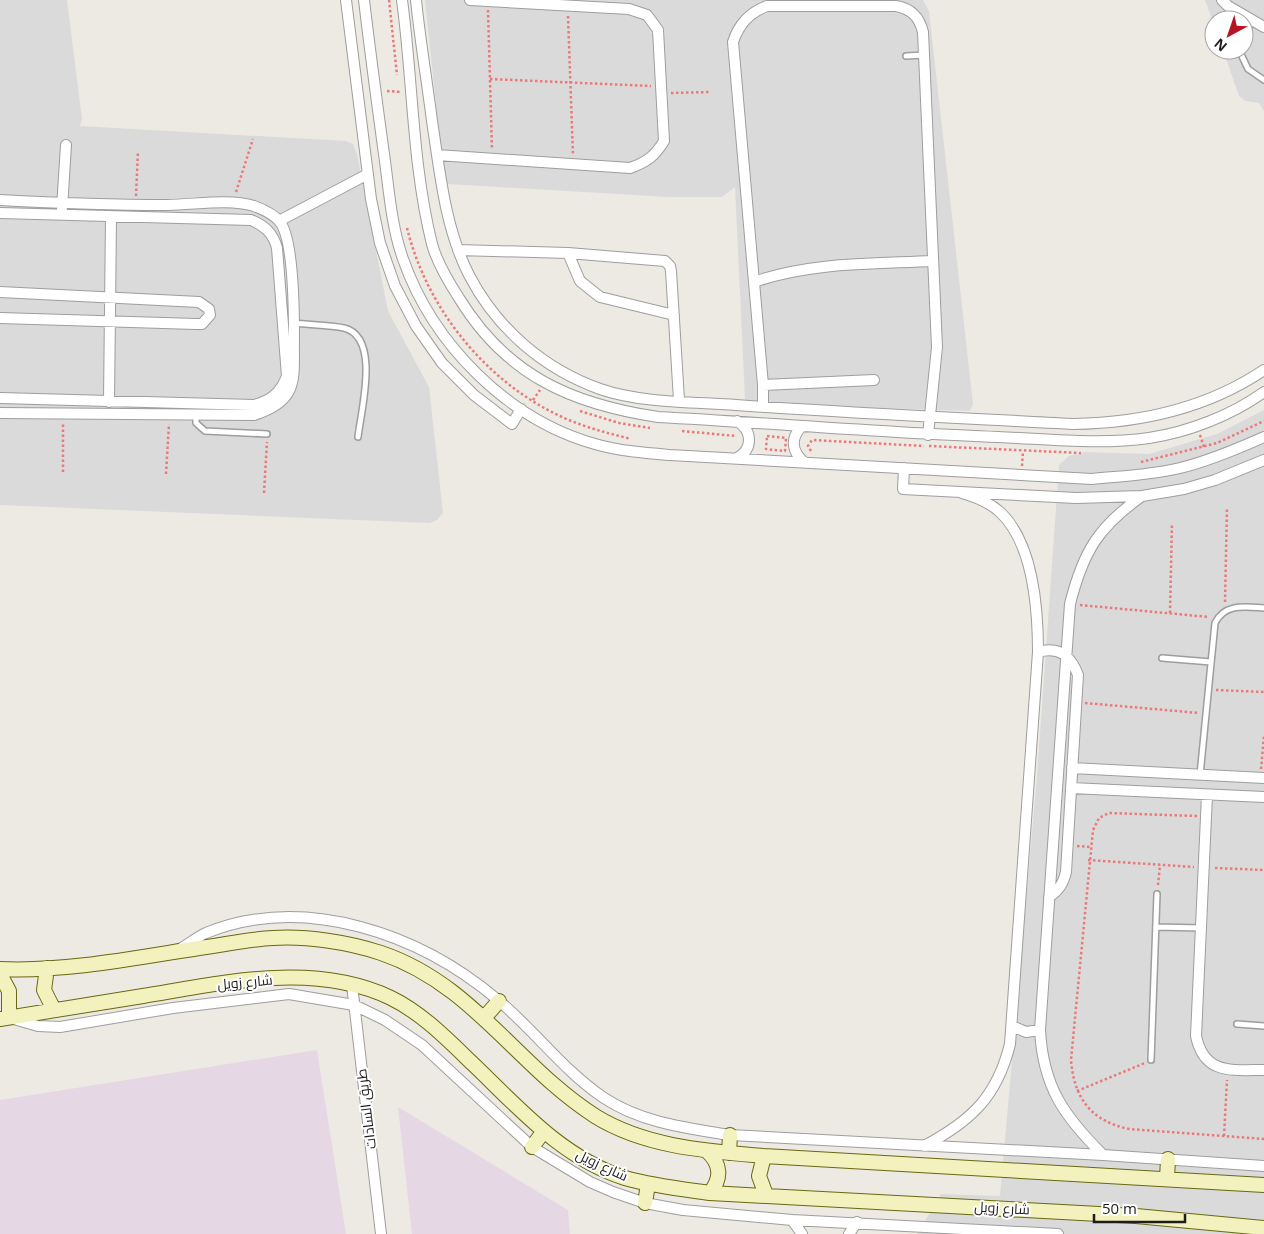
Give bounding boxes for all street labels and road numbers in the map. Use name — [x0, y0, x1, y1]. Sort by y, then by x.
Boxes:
street label: شارع زويل — [216, 970, 273, 993]
street label: طريق السادات — [351, 1068, 380, 1150]
street label: شارع زويل — [573, 1144, 631, 1185]
street label: شارع زويل — [974, 1197, 1030, 1218]

